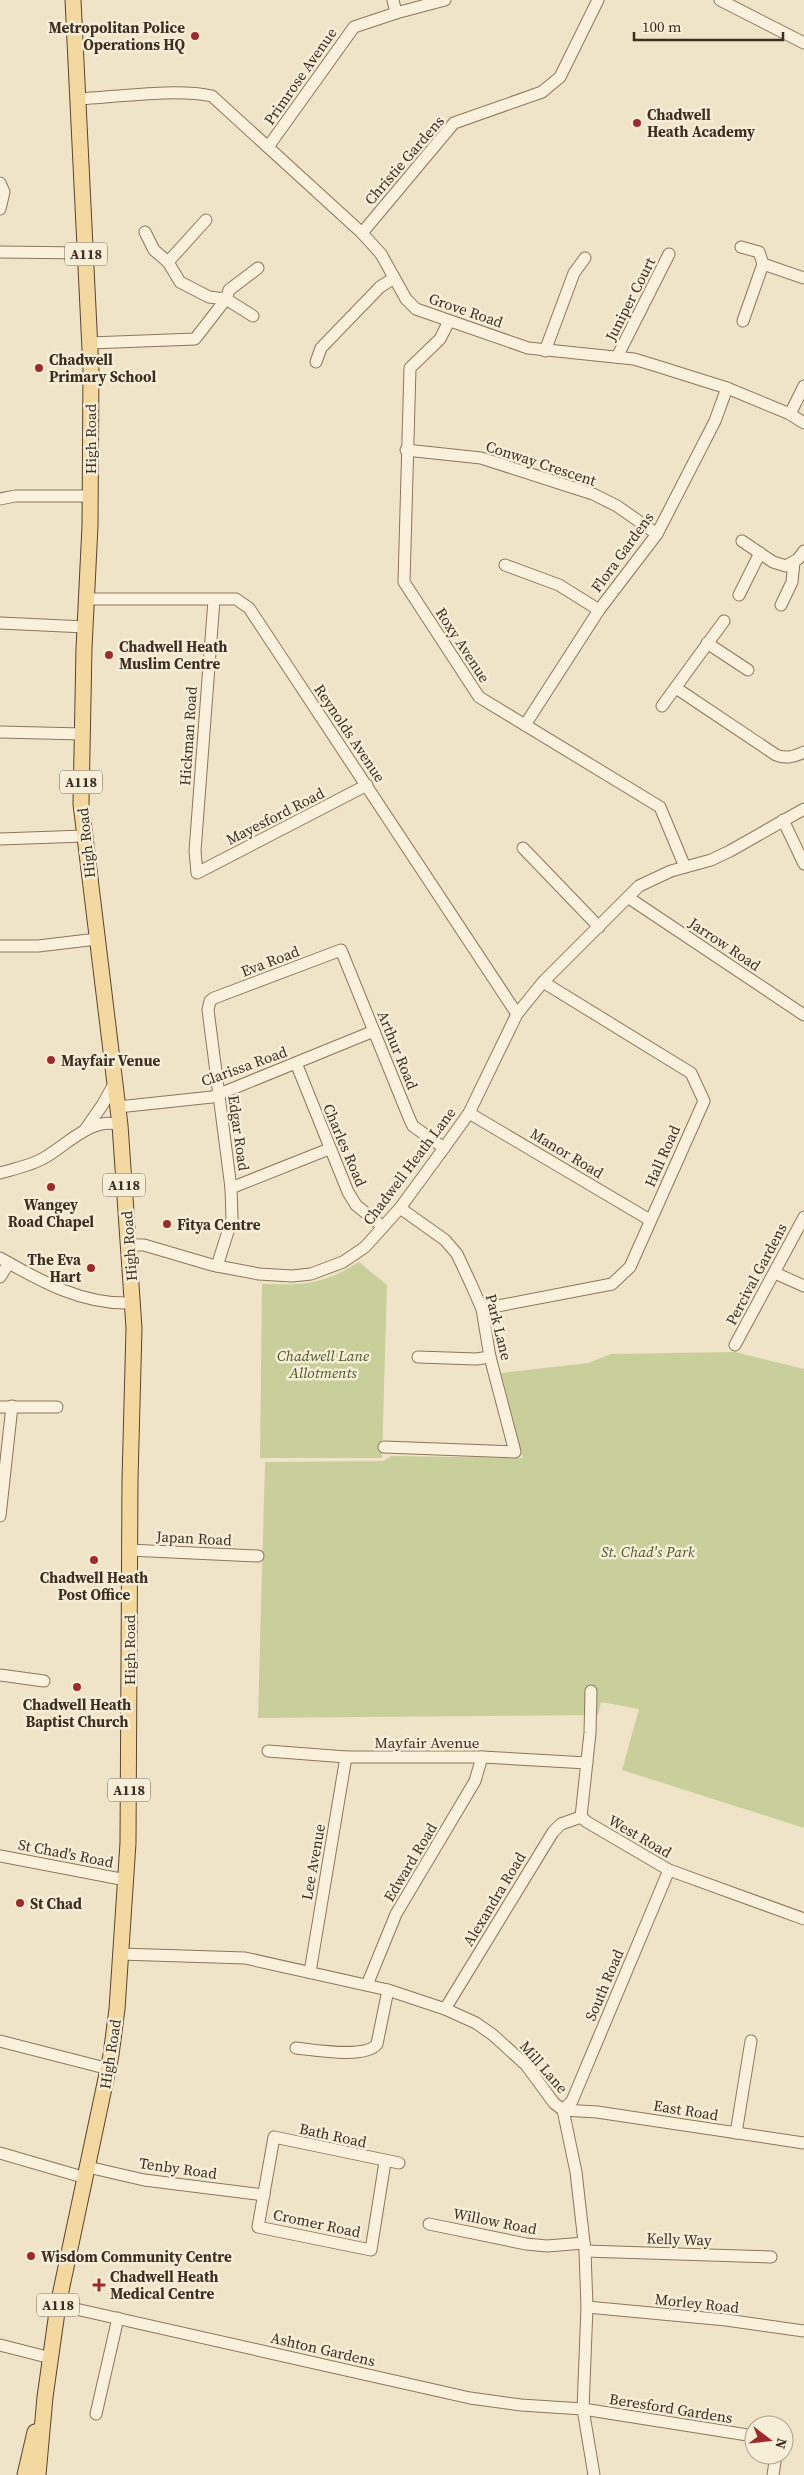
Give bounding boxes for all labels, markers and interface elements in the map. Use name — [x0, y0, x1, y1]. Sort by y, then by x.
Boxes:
scale bar — [634, 10, 783, 42]
text: 100 m — [642, 16, 682, 37]
place label: Metropolitan Police Operations HQ — [48, 17, 185, 55]
street label: Primrose Avenue — [259, 23, 342, 129]
marker: Metropolitan Police Operations HQ — [189, 30, 201, 42]
place label: Chadwell Heath Academy — [647, 104, 755, 142]
street label: Christie Gardens — [359, 111, 449, 209]
marker: Chadwell Heath Academy — [631, 117, 643, 129]
road number: A118 — [65, 242, 107, 266]
street label: Juniper Court — [599, 253, 660, 345]
street label: Grove Road — [426, 288, 506, 333]
place label: Chadwell Primary School — [49, 349, 156, 387]
marker: Chadwell Primary School — [33, 362, 45, 374]
street label: High Road — [80, 403, 101, 474]
street label: Conway Crescent — [483, 435, 599, 491]
street label: Flora Gardens — [586, 508, 658, 596]
street label: Roxy Avenue — [431, 603, 495, 687]
place label: Chadwell Heath Muslim Centre — [119, 636, 228, 674]
marker: Chadwell Heath Muslim Centre — [103, 649, 115, 661]
street label: Reynolds Avenue — [309, 680, 391, 786]
street label: Hickman Road — [174, 685, 202, 786]
road number: A118 — [60, 770, 102, 794]
street label: Mayesford Road — [222, 782, 328, 850]
street label: High Road — [72, 806, 100, 879]
street label: Jarrow Road — [684, 912, 765, 976]
street label: Eva Road — [238, 940, 303, 982]
street label: Arthur Road — [373, 1008, 423, 1093]
street label: Clarissa Road — [198, 1041, 290, 1091]
place label: Mayfair Venue — [61, 1050, 161, 1071]
marker: Mayfair Venue — [45, 1054, 57, 1066]
street label: Edgar Road — [223, 1094, 255, 1173]
street label: Charles Road — [318, 1100, 372, 1190]
street label: Chadwell Heath Lane — [358, 1102, 461, 1229]
street label: Hall Road — [639, 1121, 685, 1190]
street label: Manor Road — [526, 1123, 608, 1183]
road number: A118 — [103, 1174, 145, 1196]
marker: Wangey Road Chapel — [45, 1181, 57, 1193]
place label: Wangey Road Chapel — [8, 1194, 94, 1232]
street label: High Road — [116, 1210, 142, 1282]
place label: Fitya Centre — [177, 1214, 261, 1235]
marker: Fitya Centre — [161, 1218, 173, 1230]
street label: Percival Gardens — [720, 1219, 792, 1329]
place label: The Eva Hart — [27, 1249, 82, 1287]
marker: The Eva Hart — [85, 1262, 97, 1274]
street label: Park Lane — [481, 1292, 517, 1363]
park label: Chadwell Lane Allotments — [277, 1345, 369, 1383]
street label: Japan Road — [155, 1525, 233, 1550]
park label: St. Chad's Park — [601, 1541, 696, 1562]
marker: Chadwell Heath Post Office — [88, 1554, 100, 1566]
place label: Chadwell Heath Post Office — [40, 1567, 148, 1605]
street label: High Road — [119, 1614, 140, 1685]
marker: Chadwell Heath Baptist Church — [71, 1681, 83, 1693]
place label: Chadwell Heath Baptist Church — [23, 1694, 131, 1732]
street label: Mayfair Avenue — [375, 1732, 480, 1753]
road number: A118 — [108, 1778, 150, 1802]
street label: West Road — [604, 1809, 676, 1863]
street label: Edward Road — [378, 1818, 442, 1905]
street label: Lee Avenue — [296, 1822, 330, 1902]
street label: St Chad's Road — [17, 1833, 116, 1873]
street label: Alexandra Road — [458, 1848, 531, 1950]
place label: St Chad — [30, 1893, 82, 1914]
marker: St Chad — [14, 1897, 26, 1909]
street label: South Road — [580, 1946, 629, 2024]
street label: High Road — [94, 2017, 126, 2090]
street label: Mill Lane — [515, 2036, 573, 2098]
street label: East Road — [652, 2095, 720, 2126]
street label: Bath Road — [297, 2118, 369, 2152]
street label: Tenby Road — [138, 2152, 219, 2184]
street label: Cromer Road — [271, 2203, 363, 2243]
street label: Willow Road — [451, 2203, 539, 2239]
street label: Kelly Way — [646, 2227, 712, 2251]
place label: Wisdom Community Centre — [41, 2246, 232, 2267]
marker: Wisdom Community Centre — [25, 2250, 37, 2262]
place label: Chadwell Heath Medical Centre — [110, 2266, 219, 2304]
marker: Chadwell Heath Medical Centre — [92, 2278, 106, 2292]
street label: Morley Road — [654, 2288, 741, 2318]
road number: A118 — [37, 2294, 79, 2316]
street label: Ashton Gardens — [269, 2327, 377, 2371]
street label: Beresford Gardens — [608, 2388, 734, 2428]
north arrow — [744, 2415, 794, 2465]
text: N — [770, 2436, 793, 2451]

